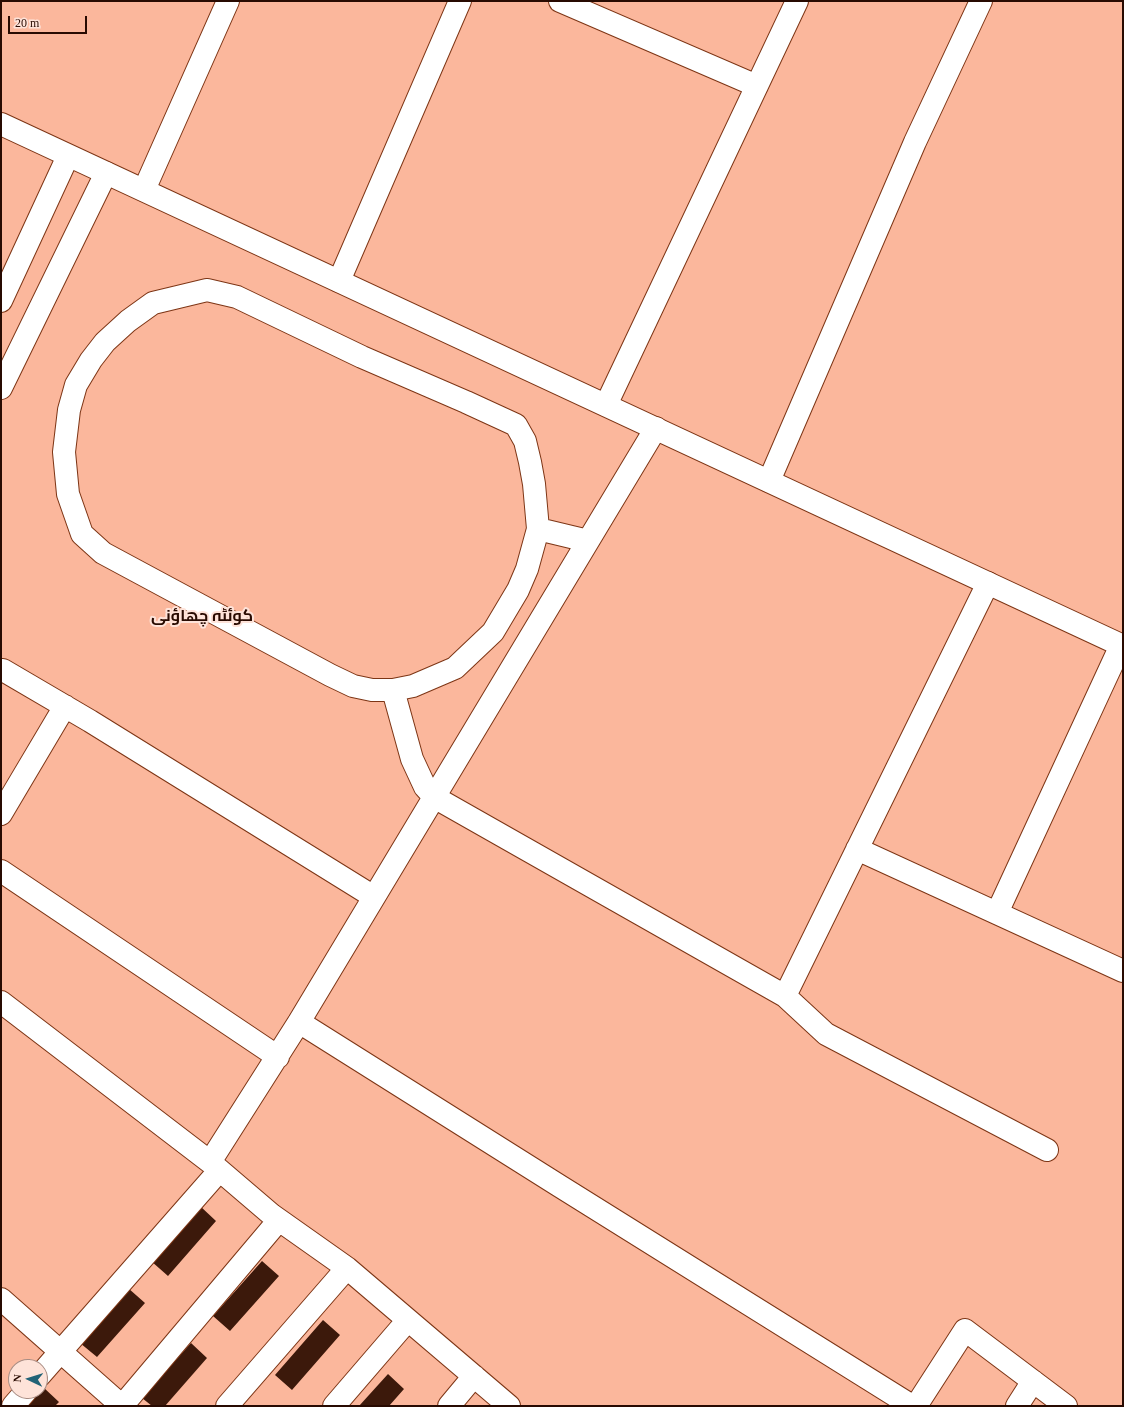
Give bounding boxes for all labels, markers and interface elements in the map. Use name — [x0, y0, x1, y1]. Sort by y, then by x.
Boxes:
scale bar — [10, 8, 89, 34]
text: 20 m — [15, 16, 39, 30]
district label: کوئٹہ چھاؤنی — [151, 607, 253, 627]
north arrow — [8, 1359, 48, 1399]
text: N — [11, 1374, 23, 1383]

